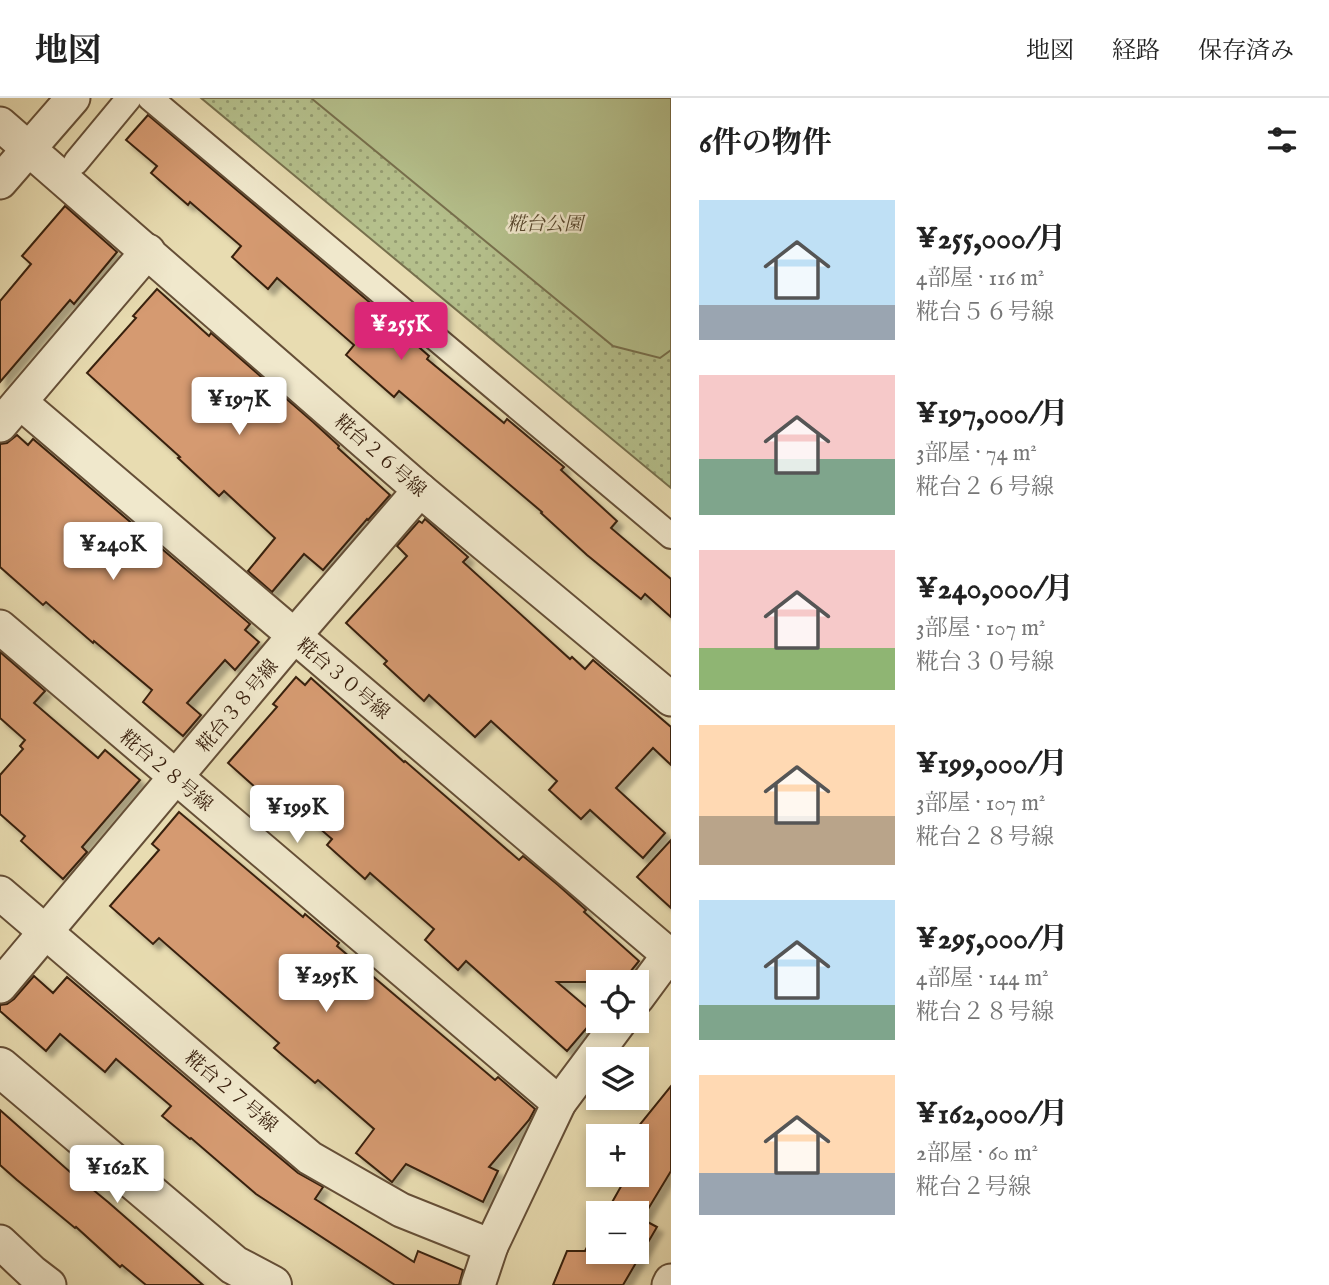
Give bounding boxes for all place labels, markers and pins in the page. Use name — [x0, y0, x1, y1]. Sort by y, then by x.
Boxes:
pin: ¥255K — [352, 302, 450, 362]
pin: ¥197K — [190, 378, 288, 437]
pin: ¥240K — [64, 522, 162, 582]
pin: ¥199K — [248, 786, 346, 845]
pin: ¥295K — [277, 954, 375, 1014]
pin: ¥162K — [68, 1146, 166, 1205]

